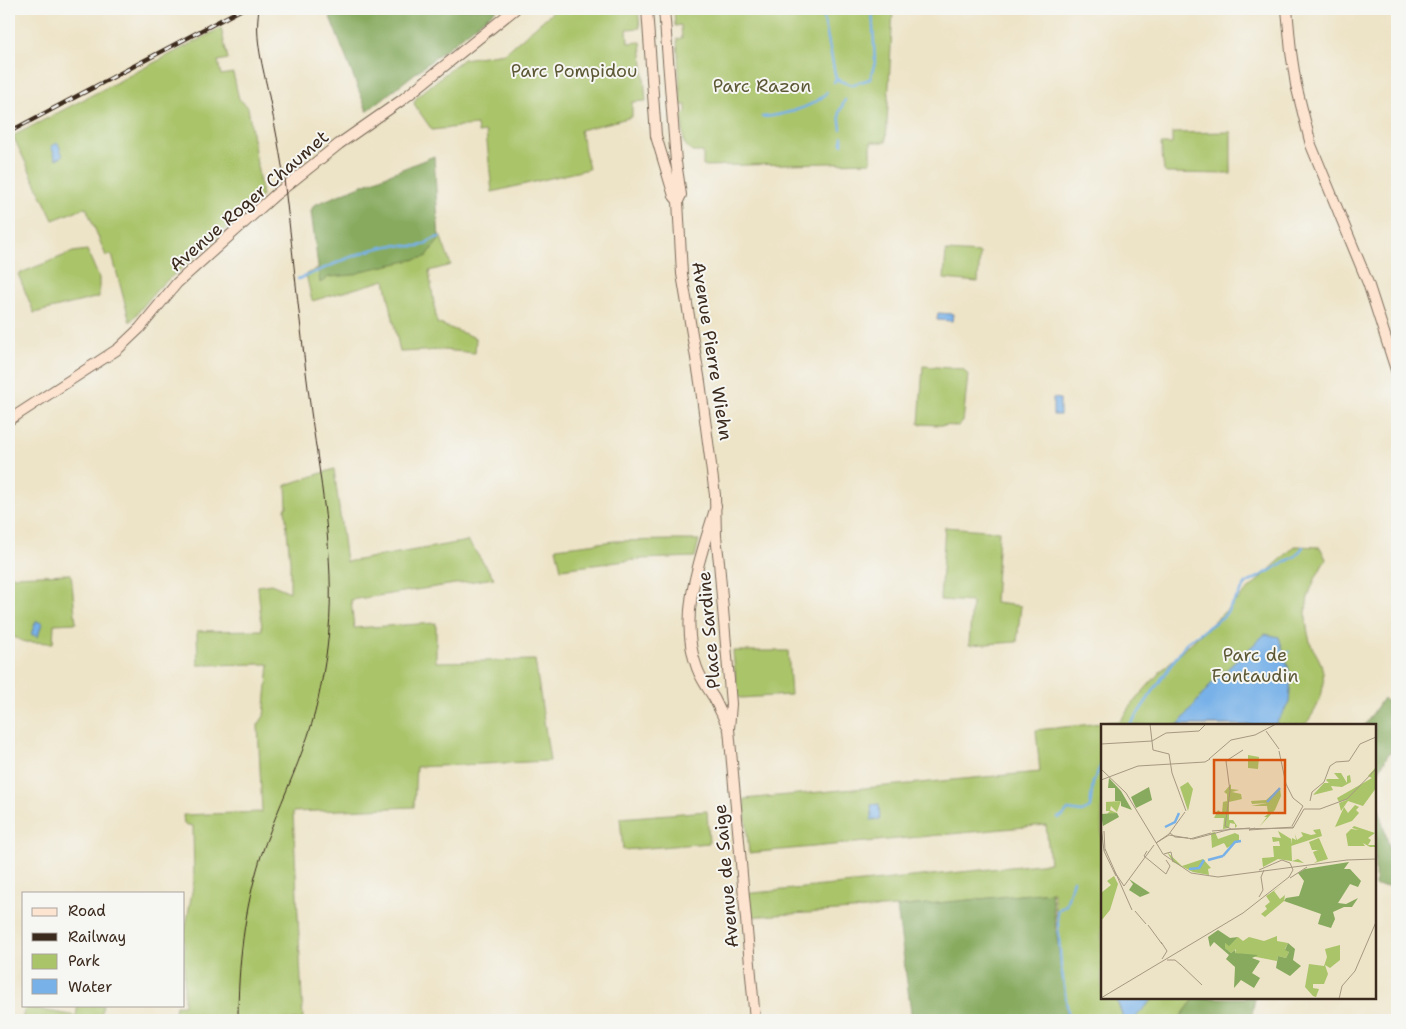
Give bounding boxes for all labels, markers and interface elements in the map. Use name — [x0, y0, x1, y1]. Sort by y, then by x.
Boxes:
park label: Parc Pompidou — [511, 59, 637, 83]
park label: Parc Razon — [713, 74, 811, 98]
street label: Avenue Roger Chaumet — [164, 125, 334, 277]
street label: Avenue Pierre Wiehn — [686, 260, 738, 442]
street label: Place Sardine — [692, 570, 726, 690]
park label: Parc de Fontaudin — [1212, 643, 1298, 688]
inset map — [1101, 724, 1376, 999]
street label: Avenue de Saige — [708, 803, 744, 949]
legend — [22, 892, 185, 1006]
text: Road — [68, 901, 106, 921]
text: Railway — [68, 927, 126, 947]
text: Park — [68, 951, 100, 971]
text: Water — [68, 977, 112, 997]

